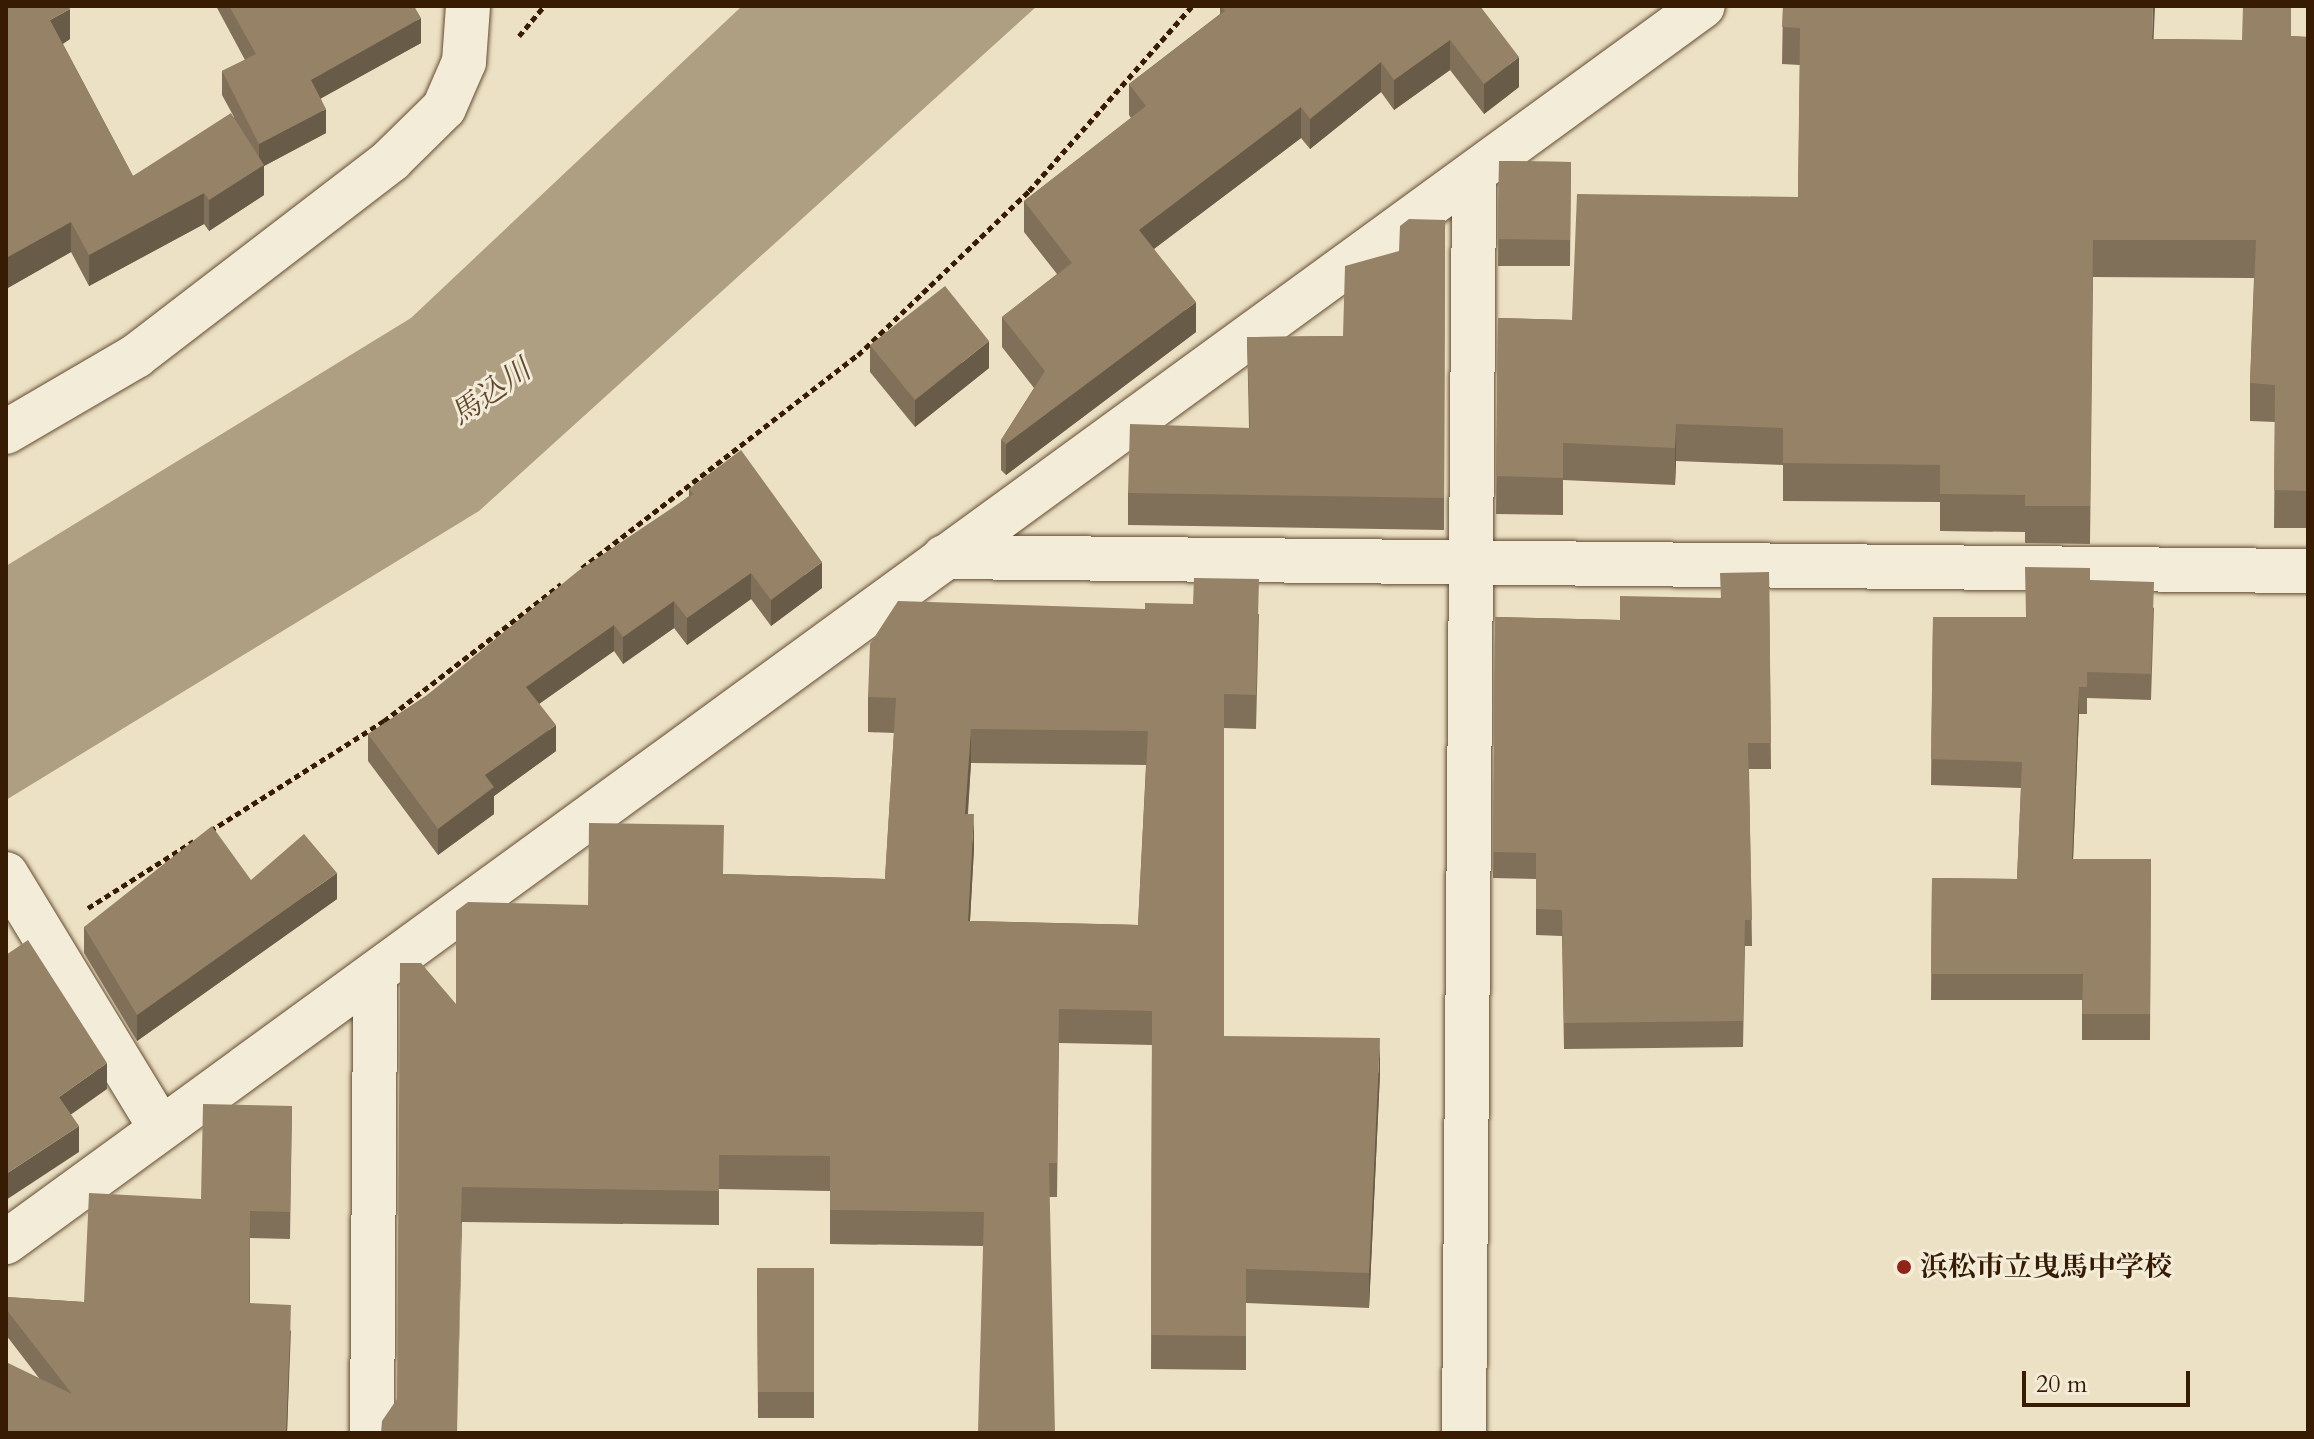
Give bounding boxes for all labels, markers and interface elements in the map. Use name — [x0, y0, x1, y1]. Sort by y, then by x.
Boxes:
water label: 馬込川 — [444, 352, 538, 434]
place label: 浜松市立曳馬中学校 — [1920, 1250, 2172, 1284]
marker: 浜松市立曳馬中学校 — [1895, 1258, 1913, 1276]
scale bar — [2026, 1355, 2194, 1405]
text: 20 m — [2036, 1368, 2087, 1401]

